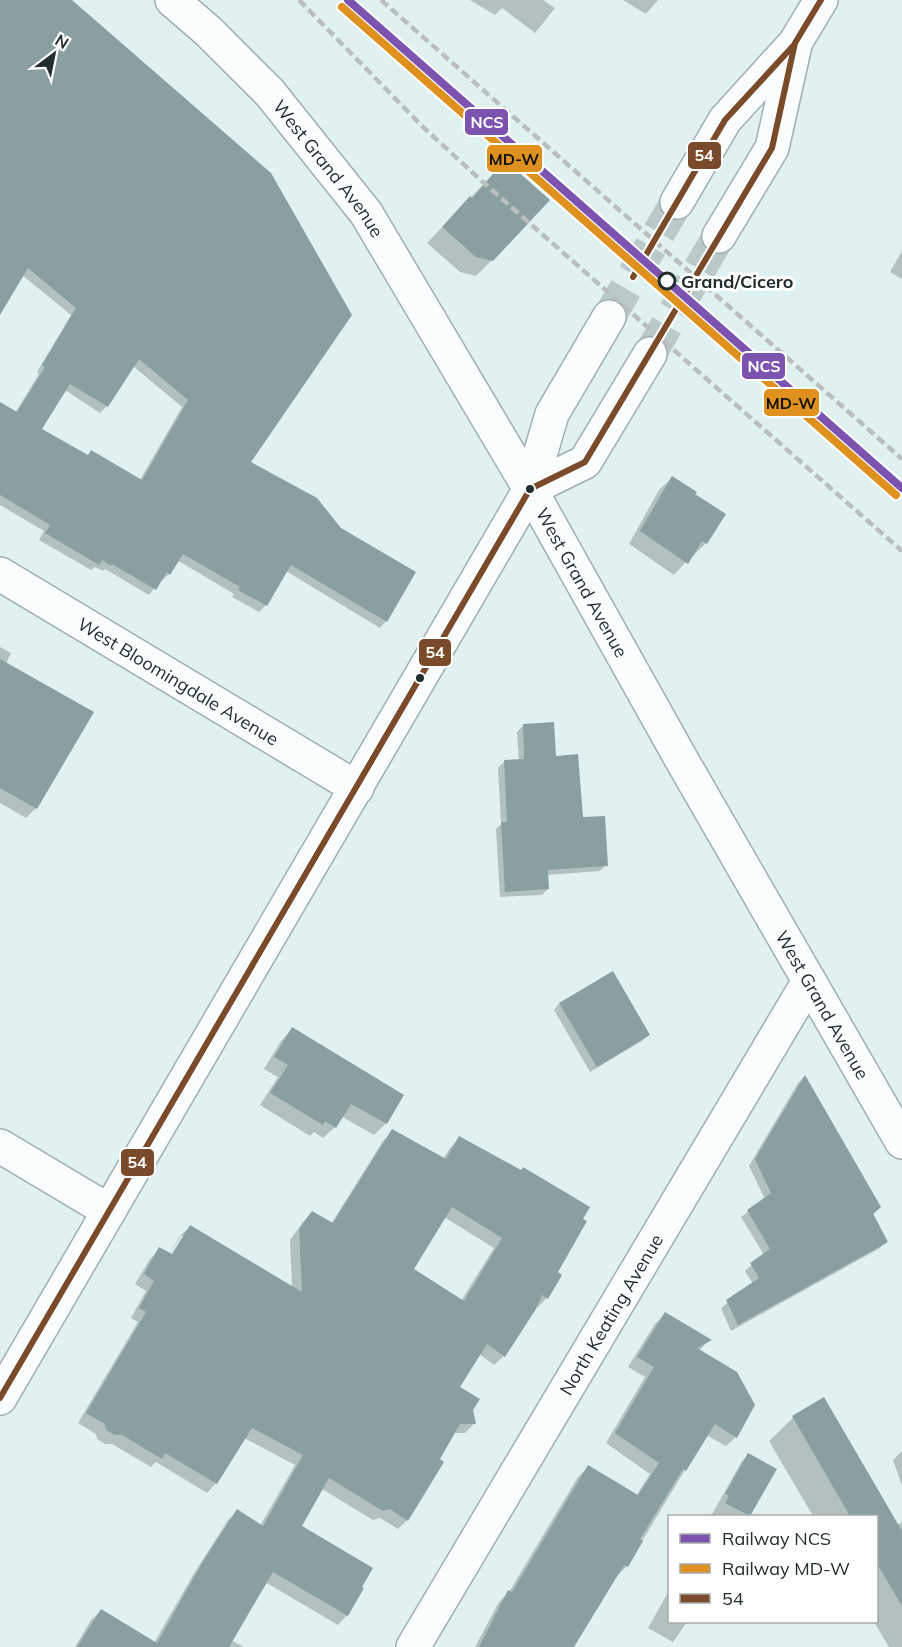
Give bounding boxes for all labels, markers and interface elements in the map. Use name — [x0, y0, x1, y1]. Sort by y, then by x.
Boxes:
north arrow — [24, 24, 84, 84]
text: N — [52, 30, 72, 53]
street label: West Grand Avenue — [268, 95, 389, 241]
line badge: NCS — [464, 108, 509, 136]
text: NCS — [470, 112, 504, 132]
line badge: 54 — [687, 141, 722, 170]
line badge: MD-W — [486, 144, 543, 173]
text: 54 — [694, 145, 714, 165]
text: MD-W — [489, 149, 539, 169]
place label: Grand/Cicero — [681, 270, 793, 293]
marker: Grand/Cicero — [658, 272, 676, 290]
line badge: NCS — [741, 352, 786, 380]
text: NCS — [747, 356, 781, 376]
line badge: MD-W — [763, 388, 820, 417]
text: MD-W — [766, 393, 816, 413]
unlabelled marker — [524, 483, 536, 495]
street label: West Grand Avenue — [531, 504, 633, 661]
street label: West Bloomingdale Avenue — [74, 612, 283, 750]
line badge: 54 — [418, 638, 452, 667]
text: 54 — [425, 642, 445, 662]
unlabelled marker — [414, 672, 426, 684]
street label: West Grand Avenue — [771, 926, 875, 1083]
line badge: 54 — [120, 1148, 155, 1177]
text: 54 — [127, 1152, 147, 1172]
street label: North Keating Avenue — [554, 1230, 668, 1399]
legend — [668, 1515, 878, 1623]
text: Railway NCS — [722, 1527, 831, 1550]
text: Railway MD-W — [722, 1557, 850, 1580]
text: 54 — [722, 1587, 744, 1610]

